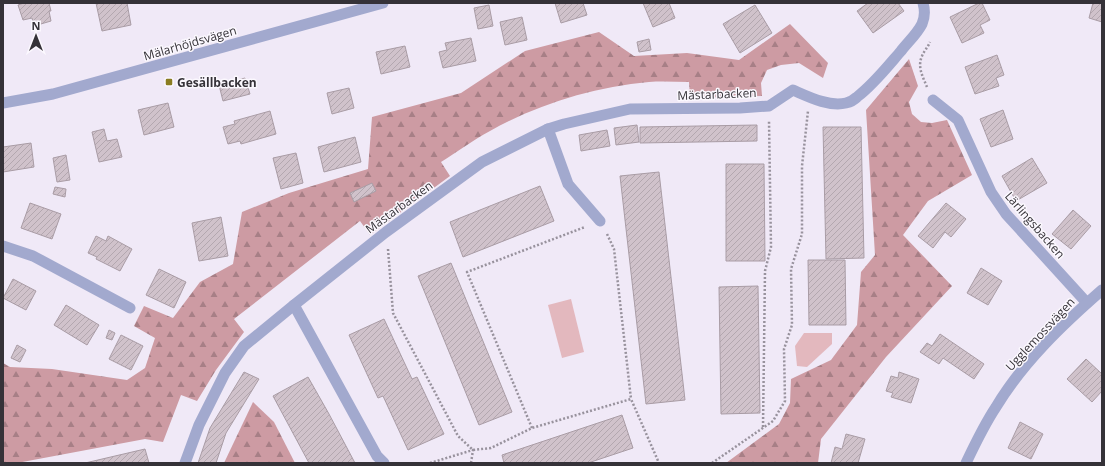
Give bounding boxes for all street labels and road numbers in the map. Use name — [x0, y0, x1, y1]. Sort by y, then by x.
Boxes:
street label: Mälarhöjdsvägen — [142, 22, 238, 64]
street label: Mästarbacken — [677, 84, 757, 104]
street label: Mästarbacken — [362, 177, 436, 237]
street label: Lärlingsbacken — [1001, 188, 1069, 262]
street label: Ugglemossvägen — [1002, 294, 1078, 374]

